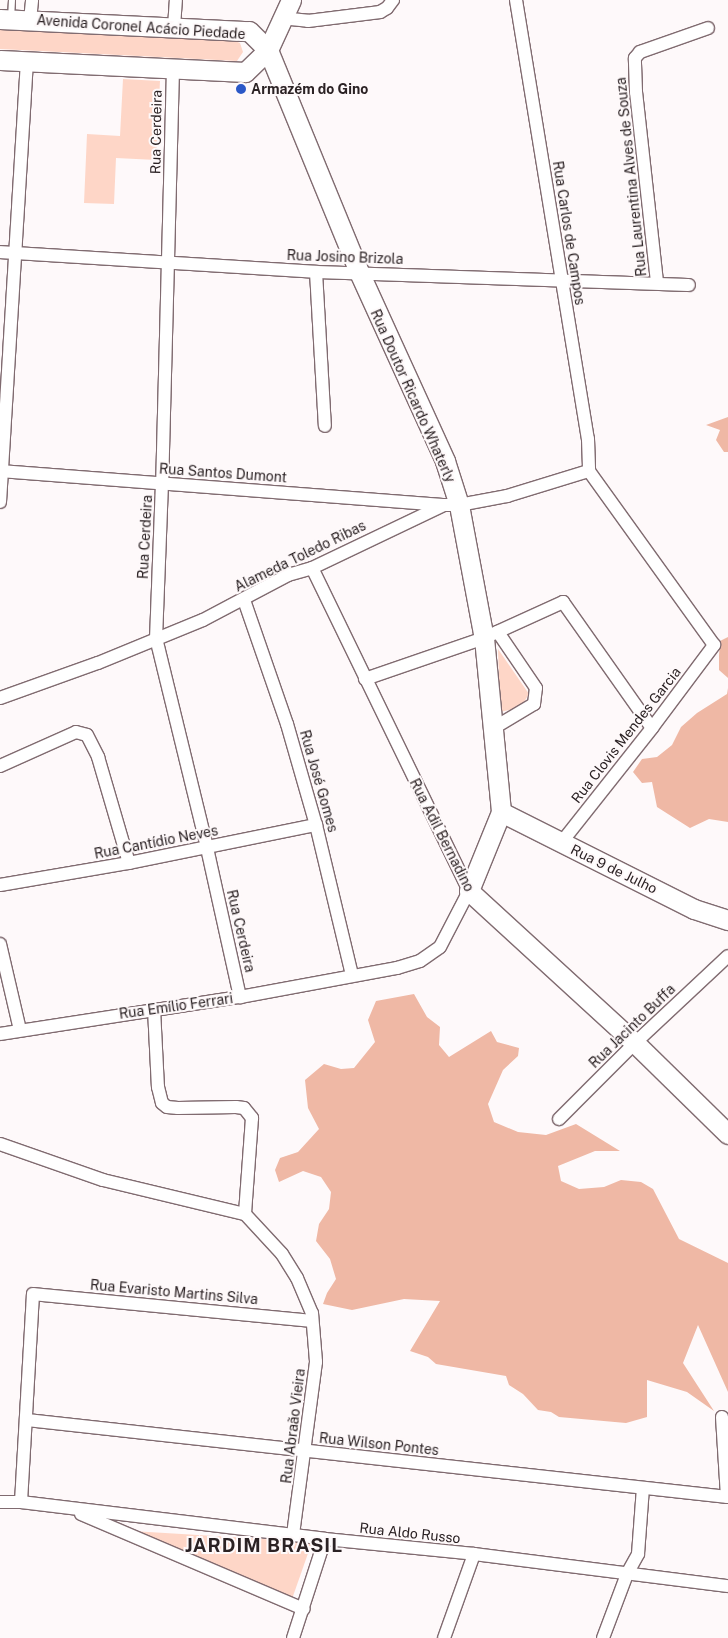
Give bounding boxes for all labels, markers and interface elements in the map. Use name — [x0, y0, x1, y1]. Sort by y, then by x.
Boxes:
street label: Avenida Coronel Acácio Piedade — [36, 11, 246, 43]
street label: Rua Laurentina Alves de Souza — [612, 76, 650, 278]
place label: Armazém do Gino — [251, 81, 368, 97]
marker: Armazém do Gino — [235, 83, 247, 95]
street label: Rua Cerdeira — [147, 90, 165, 174]
street label: Rua Carlos de Campos — [549, 160, 589, 306]
street label: Rua Josino Brizola — [286, 247, 404, 267]
street label: Rua Doutor Ricardo Whaterly — [367, 306, 459, 486]
street label: Rua Santos Dumont — [158, 460, 288, 486]
street label: Rua Cerdeira — [134, 494, 156, 580]
street label: Alameda Toledo Ribas — [232, 517, 368, 595]
street label: Rua Clovis Mendes Garcia — [568, 664, 684, 806]
street label: Rua José Gomes — [296, 728, 342, 834]
street label: Rua Adil Bernadino — [406, 776, 478, 894]
street label: Rua Cantídio Neves — [93, 822, 219, 862]
street label: Rua 9 de Julho — [568, 841, 660, 897]
street label: Rua Cerdeira — [223, 888, 259, 974]
street label: Rua Jacinto Buffa — [585, 981, 679, 1071]
street label: Rua Emílio Ferrari — [118, 990, 234, 1022]
street label: Rua Evaristo Martins Silva — [89, 1276, 259, 1308]
street label: Rua Abraão Vieira — [278, 1367, 308, 1485]
street label: Rua Wilson Pontes — [318, 1429, 440, 1459]
street label: Rua Aldo Russo — [359, 1519, 461, 1547]
district label: JARDIM BRASIL — [183, 1535, 345, 1557]

